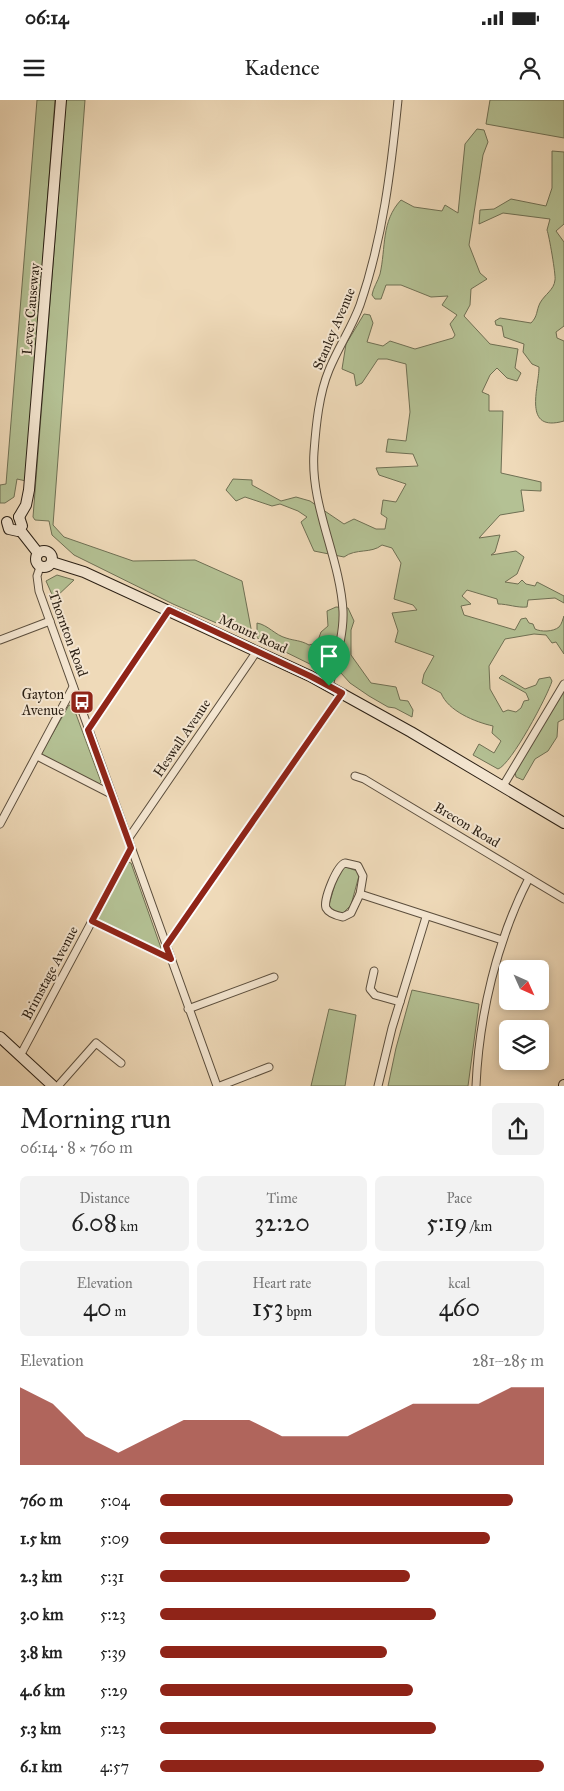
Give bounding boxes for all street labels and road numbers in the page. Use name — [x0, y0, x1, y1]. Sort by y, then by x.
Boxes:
street label: Lever Causeway — [19, 262, 44, 356]
street label: Stanley Avenue — [309, 285, 359, 373]
street label: Thornton Road — [45, 589, 91, 679]
street label: Mount Road — [216, 611, 290, 657]
street label: Heswall Avenue — [150, 696, 214, 780]
street label: Brecon Road — [431, 799, 503, 851]
street label: Brimstage Avenue — [18, 923, 82, 1023]

